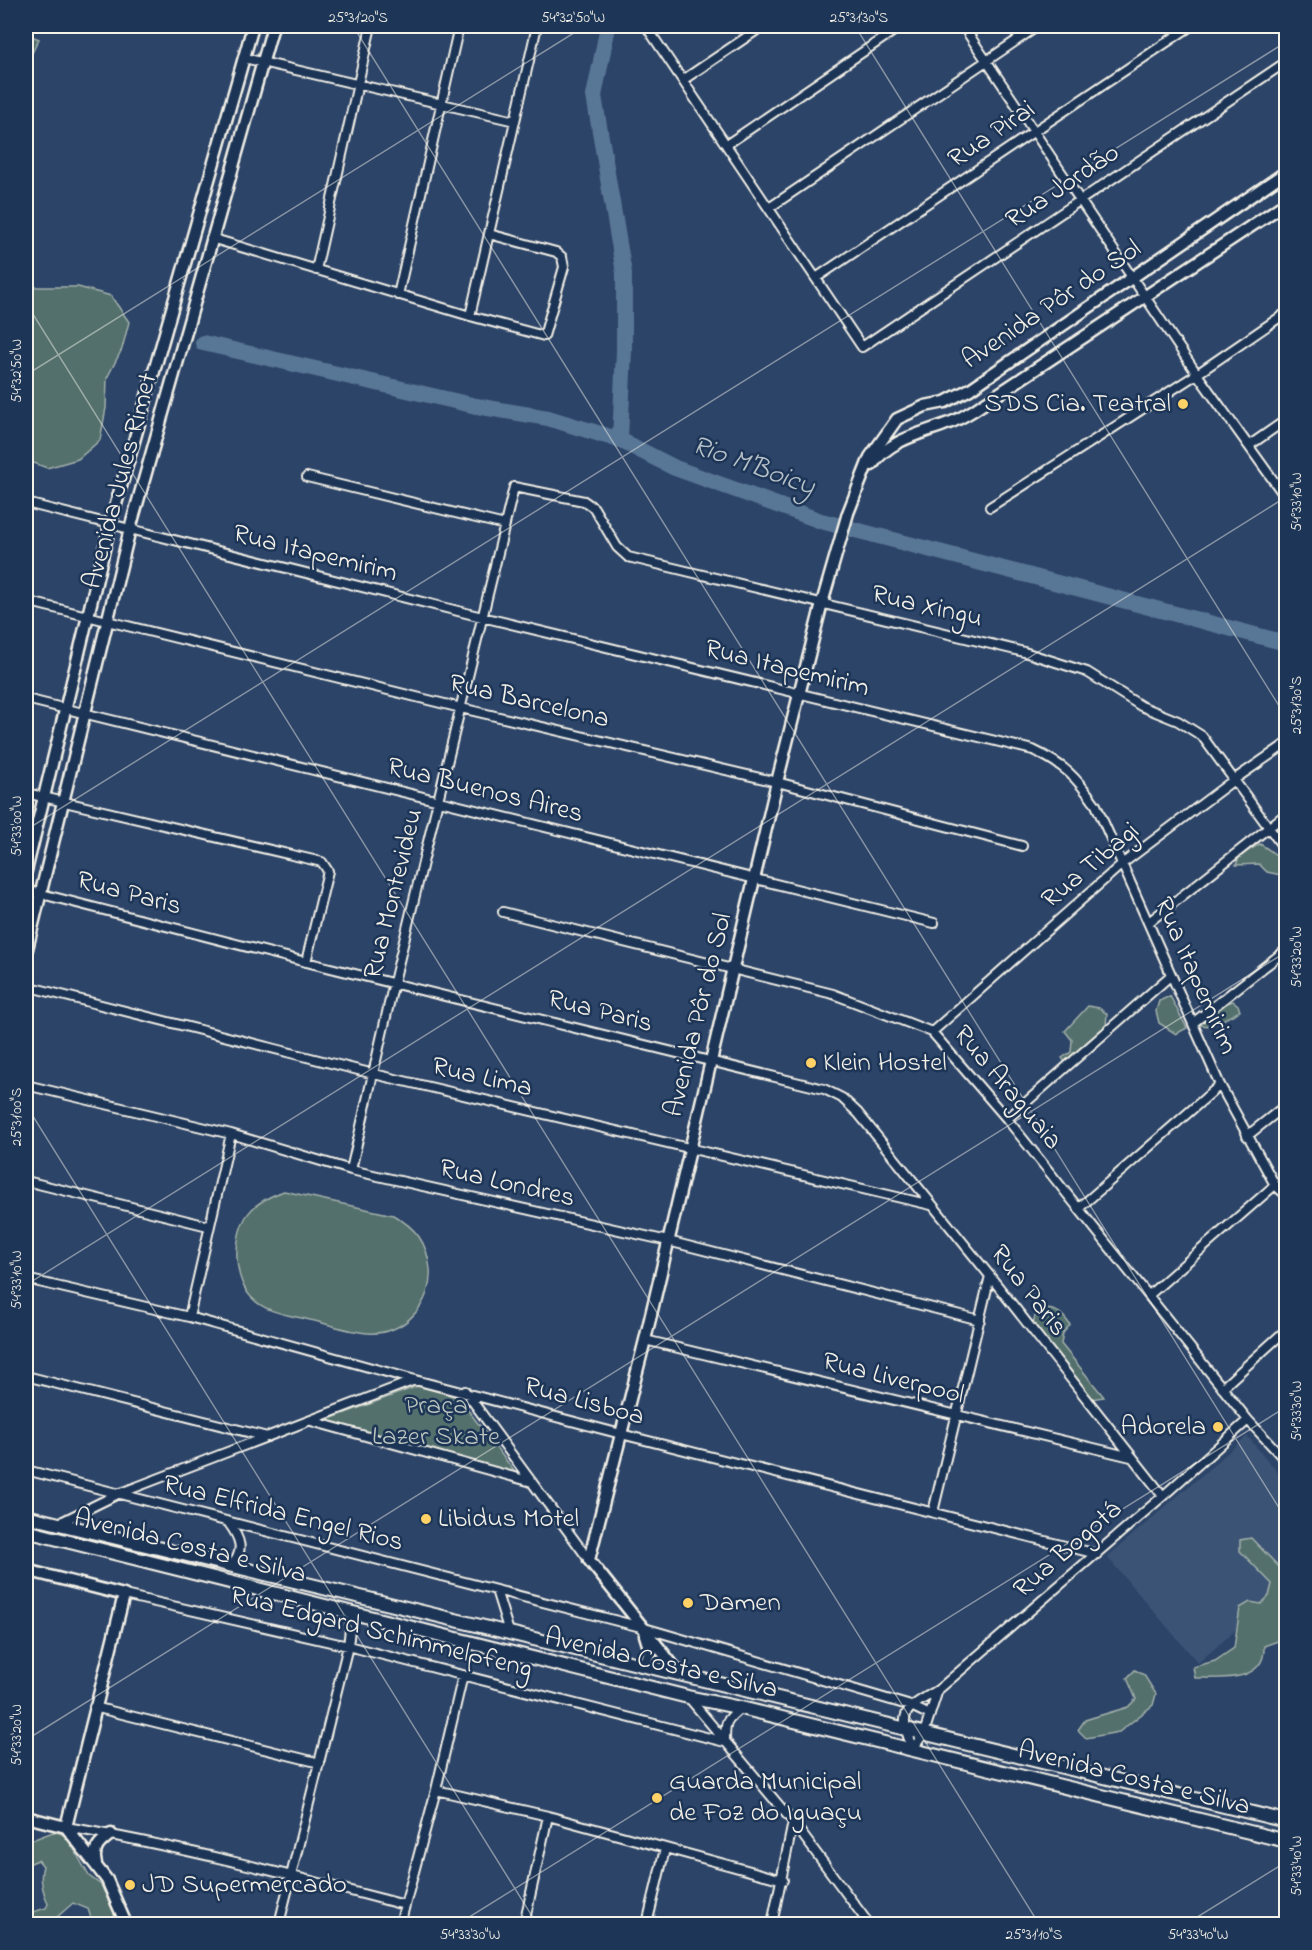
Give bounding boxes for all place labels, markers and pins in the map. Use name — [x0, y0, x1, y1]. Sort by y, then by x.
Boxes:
place label: SDS Cia. Teatral — [985, 385, 1171, 424]
marker: SDS Cia. Teatral — [1176, 397, 1190, 411]
place label: Klein Hostel — [823, 1044, 947, 1083]
marker: Klein Hostel — [804, 1056, 818, 1070]
place label: Adorela — [1121, 1408, 1206, 1447]
marker: Adorela — [1211, 1420, 1225, 1434]
place label: Libidus Motel — [438, 1500, 579, 1539]
marker: Libidus Motel — [419, 1512, 433, 1526]
place label: Damen — [699, 1584, 781, 1623]
marker: Damen — [681, 1596, 695, 1610]
place label: Guarda Municipal de Foz do Iguaçu — [669, 1763, 862, 1833]
marker: Guarda Municipal de Foz do Iguaçu — [650, 1791, 664, 1805]
place label: JD Supermercado — [142, 1866, 347, 1905]
marker: JD Supermercado — [123, 1878, 137, 1892]

